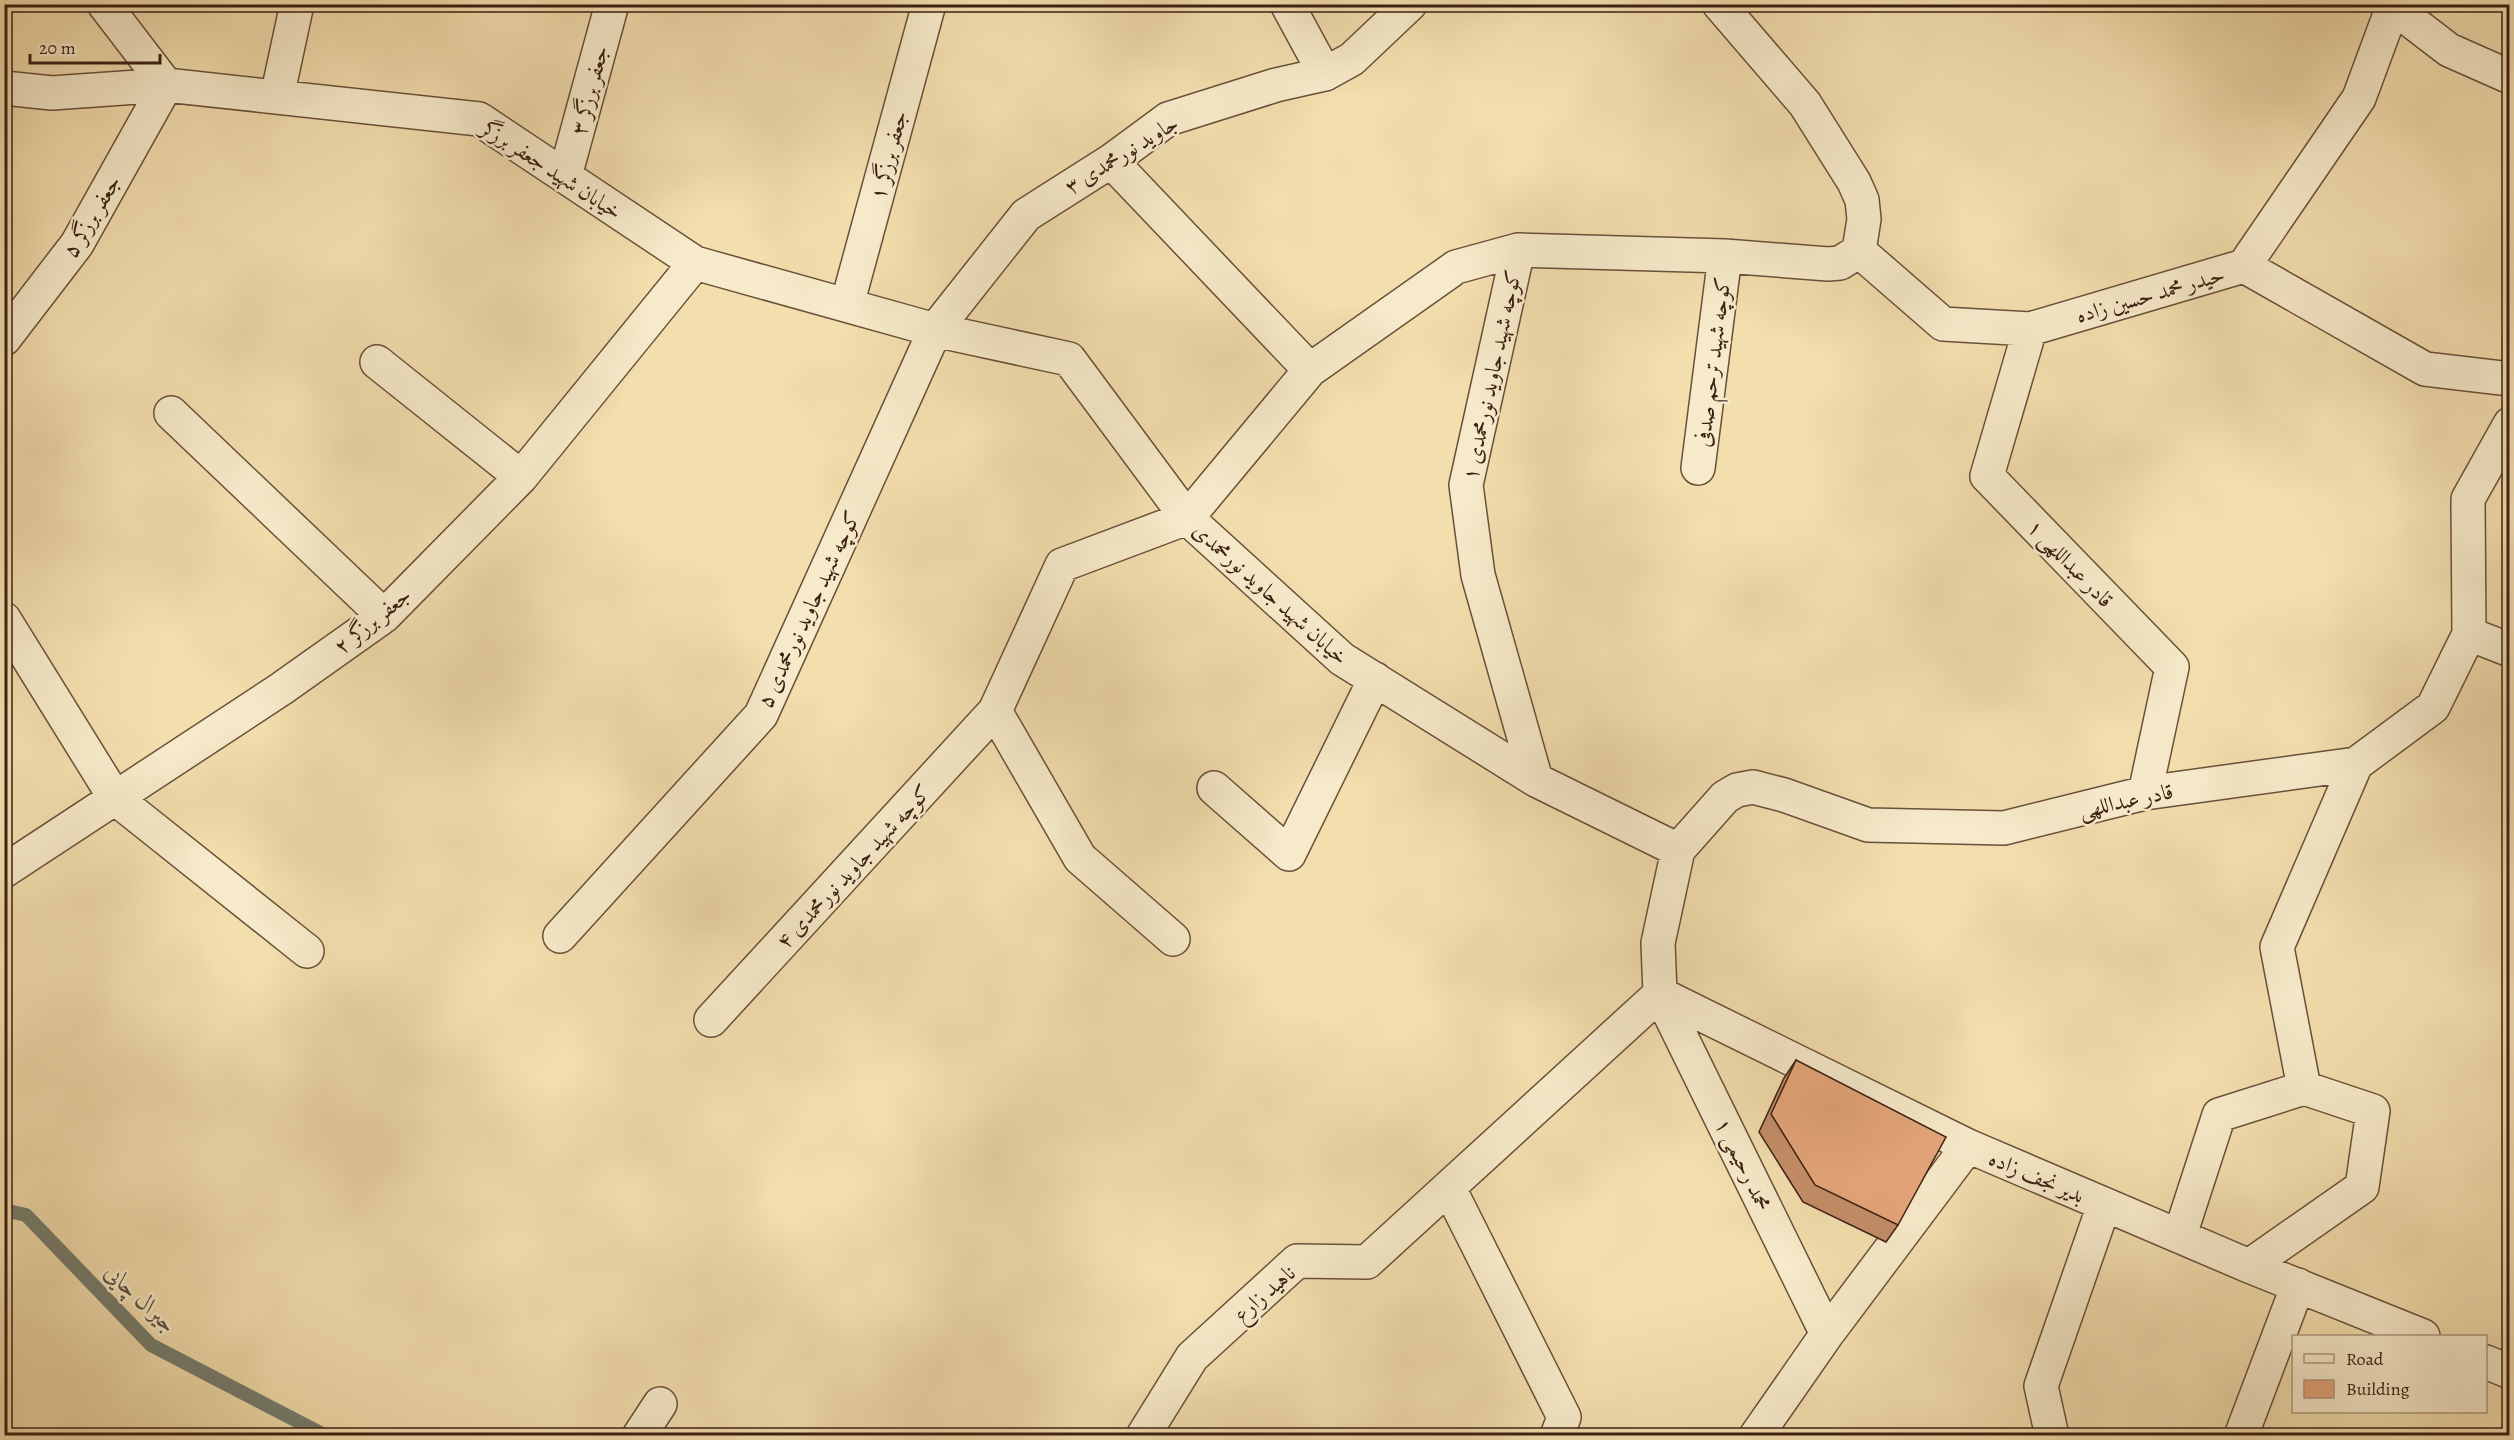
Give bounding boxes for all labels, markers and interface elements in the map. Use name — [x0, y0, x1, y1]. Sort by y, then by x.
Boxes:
scale bar — [30, 27, 160, 65]
text: 20 m — [39, 36, 76, 60]
street label: جعفر برزگر ۳ — [564, 42, 616, 138]
street label: جعفر برزگر ۱ — [863, 107, 915, 203]
street label: جاوید نورمحمدی ۳ — [1059, 108, 1184, 202]
street label: خیابان شهید جعفر برزگر — [473, 112, 628, 227]
street label: جعفر برزگر ۵ — [56, 170, 128, 263]
street label: حیدر محمد حسین زاده — [2072, 259, 2228, 331]
street label: کوچه شهید جاوید نورمحمدی ۱ — [1455, 267, 1529, 483]
street label: کوچه شهید ترحم صدفی — [1688, 275, 1743, 449]
street label: کوچه شهید جاوید نورمحمدی ۵ — [750, 506, 868, 713]
street label: قادر عبداللهی ۱ — [2020, 513, 2120, 615]
street label: خیابان شهید جاوید نورمحمدی — [1186, 516, 1355, 672]
street label: جعفر برزگر ۲ — [328, 580, 418, 661]
street label: قادر عبداللهی — [2076, 776, 2176, 826]
street label: کوچه شهید جاوید نورمحمدی ۴ — [770, 778, 938, 955]
street label: محمد رحیمی ۱ — [1708, 1113, 1778, 1216]
street label: بدیر نجف زاده — [1984, 1143, 2089, 1211]
water label: جیرال چایی — [97, 1256, 185, 1341]
street label: ناهید زارع — [1227, 1258, 1304, 1331]
legend — [2292, 1335, 2487, 1413]
text: Road — [2346, 1347, 2384, 1371]
text: Building — [2346, 1377, 2410, 1401]

